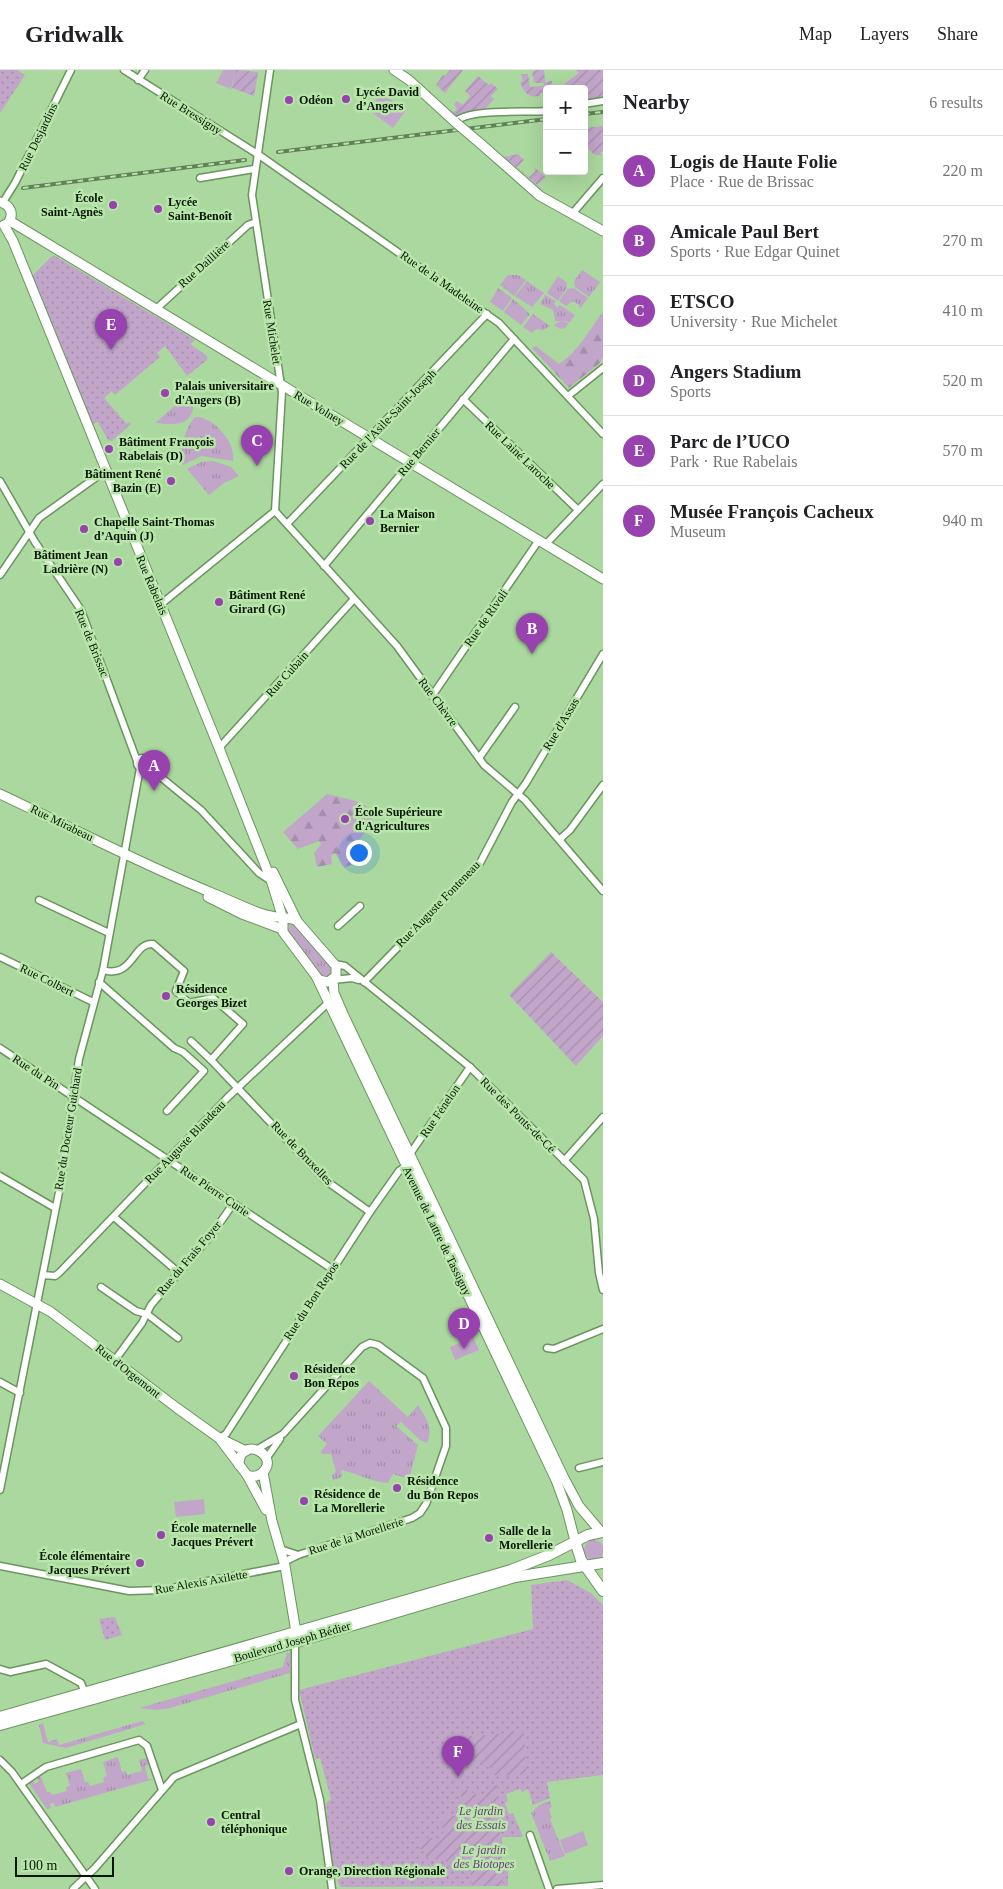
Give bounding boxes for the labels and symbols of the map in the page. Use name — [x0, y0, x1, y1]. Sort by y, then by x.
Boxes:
place label: Lycée David d’Angers — [356, 85, 419, 113]
street label: Rue Bressigny — [157, 88, 225, 138]
place label: Odéon — [299, 93, 333, 107]
marker: Lycée David d’Angers — [340, 93, 352, 105]
marker: Odéon — [283, 94, 295, 106]
street label: Rue Desjardins — [16, 101, 61, 173]
place label: École Saint-Agnès — [41, 191, 104, 219]
place label: Lycée Saint-Benoît — [168, 195, 232, 223]
marker: École Saint-Agnès — [107, 199, 119, 211]
marker: Lycée Saint-Benoît — [152, 203, 164, 215]
street label: Rue Daillière — [175, 237, 233, 291]
street label: Rue de la Madeleine — [397, 248, 487, 316]
street label: Rue Michelet — [260, 299, 284, 366]
pin: E — [95, 309, 127, 350]
street label: Rue de l'Asile-Saint-Joseph — [337, 366, 439, 472]
place label: Palais universitaire d'Angers (B) — [175, 379, 274, 407]
marker: Palais universitaire d'Angers (B) — [159, 387, 171, 399]
street label: Rue Volney — [291, 388, 347, 428]
street label: Rue Lainé Laroche — [482, 418, 558, 492]
pin: C — [241, 425, 273, 466]
street label: Rue Bernier — [395, 425, 443, 479]
place label: Bâtiment François Rabelais (D) — [119, 435, 214, 463]
marker: Bâtiment François Rabelais (D) — [103, 443, 115, 455]
place label: Bâtiment René Bazin (E) — [85, 467, 162, 495]
marker: Bâtiment René Bazin (E) — [165, 475, 177, 487]
place label: La Maison Bernier — [380, 507, 435, 535]
place label: Chapelle Saint-Thomas d’Aquin (J) — [94, 515, 215, 543]
marker: La Maison Bernier — [364, 515, 376, 527]
marker: Chapelle Saint-Thomas d’Aquin (J) — [78, 523, 90, 535]
place label: Bâtiment Jean Ladrière (N) — [34, 548, 108, 576]
street label: Rue Rabelais — [133, 553, 171, 617]
marker: Bâtiment Jean Ladrière (N) — [112, 556, 124, 568]
street label: Rue de Rivoli — [461, 586, 511, 649]
place label: Bâtiment René Girard (G) — [229, 588, 306, 616]
marker: Bâtiment René Girard (G) — [213, 596, 225, 608]
street label: Rue de Brissac — [72, 607, 112, 679]
pin: B — [516, 613, 548, 654]
street label: Rue Cubain — [263, 648, 311, 700]
street label: Rue Chèvre — [415, 675, 461, 729]
street label: Rue d'Assas — [540, 695, 582, 753]
pin: A — [138, 750, 170, 791]
street label: Rue Mirabeau — [28, 802, 96, 844]
place label: École Supérieure d'Agricultures — [355, 805, 443, 833]
marker: École Supérieure d'Agricultures — [339, 813, 351, 825]
your location — [346, 840, 372, 866]
street label: Rue Auguste Fonteneau — [393, 858, 483, 950]
street label: Rue Colbert — [18, 961, 77, 999]
place label: Résidence Georges Bizet — [176, 982, 247, 1010]
marker: Résidence Georges Bizet — [160, 990, 172, 1002]
street label: Rue du Pin — [10, 1052, 62, 1092]
street label: Rue du Docteur Guichard — [51, 1067, 85, 1191]
street label: Rue des Ponts-de-Cé — [477, 1074, 559, 1156]
street label: Rue Fénelon — [417, 1082, 463, 1140]
street label: Rue Auguste Blandeau — [142, 1098, 228, 1186]
street label: Rue de Bruxelles — [268, 1118, 336, 1188]
street label: Rue Pierre Curie — [178, 1163, 252, 1219]
street label: Avenue de Lattre de Tassigny — [400, 1164, 474, 1298]
street label: Rue du Frais Foyer — [154, 1218, 224, 1298]
street label: Rue du Bon Repos — [281, 1259, 342, 1343]
pin: D — [448, 1308, 480, 1349]
street label: Rue d'Orgemont — [93, 1341, 164, 1401]
place label: Résidence Bon Repos — [304, 1362, 359, 1390]
marker: Résidence Bon Repos — [288, 1370, 300, 1382]
place label: Résidence du Bon Repos — [407, 1474, 479, 1502]
marker: Résidence du Bon Repos — [391, 1482, 403, 1494]
place label: Résidence de La Morellerie — [314, 1487, 385, 1515]
marker: Résidence de La Morellerie — [298, 1495, 310, 1507]
street label: Rue de la Morellerie — [307, 1514, 405, 1558]
place label: École maternelle Jacques Prévert — [171, 1521, 257, 1549]
place label: Salle de la Morellerie — [499, 1524, 553, 1552]
marker: École maternelle Jacques Prévert — [155, 1529, 167, 1541]
marker: Salle de la Morellerie — [483, 1532, 495, 1544]
place label: École élémentaire Jacques Prévert — [39, 1549, 131, 1577]
marker: École élémentaire Jacques Prévert — [134, 1557, 146, 1569]
street label: Rue Alexis Axilette — [153, 1567, 249, 1597]
street label: Boulevard Joseph Bédier — [232, 1619, 352, 1665]
pin: F — [442, 1736, 474, 1777]
park label: Le jardin des Essais — [456, 1804, 506, 1832]
place label: Central téléphonique — [221, 1808, 288, 1836]
marker: Central téléphonique — [205, 1816, 217, 1828]
park label: Le jardin des Biotopes — [454, 1843, 515, 1871]
scale bar — [15, 1854, 114, 1877]
place label: Orange, Direction Régionale — [299, 1864, 446, 1878]
marker: Orange, Direction Régionale — [283, 1865, 295, 1877]

